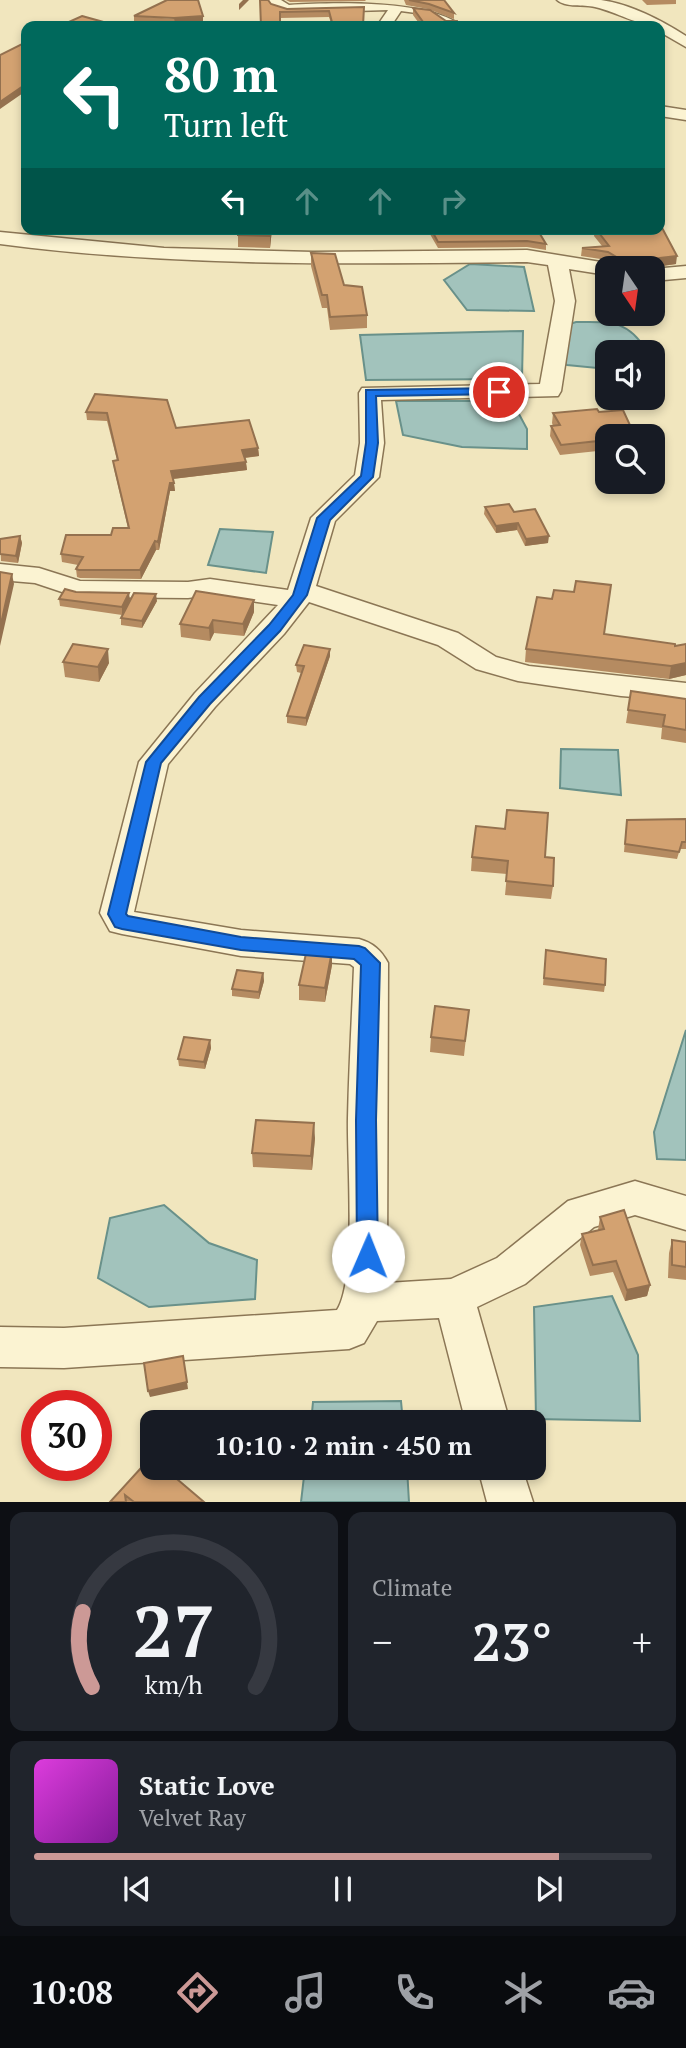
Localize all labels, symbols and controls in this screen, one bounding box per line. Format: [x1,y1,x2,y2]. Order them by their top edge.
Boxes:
text: 80 m [164,41,278,106]
icon: left [49,49,140,140]
text: Turn left [164,104,288,146]
icon: left [215,182,253,220]
icon: ahead [288,182,326,220]
icon: ahead [361,182,399,220]
icon: right [434,182,472,220]
north arrow [595,256,665,326]
map controls [595,256,665,494]
button: sound [595,340,665,410]
pin [469,362,529,422]
icon: arrive [480,373,518,411]
button: search [595,424,665,494]
position arrow [331,1219,405,1293]
speed limit sign: 30 [21,1390,112,1481]
text: 10:10 · 2 min · 450 m [214,1428,472,1462]
text: Climate [372,1572,452,1603]
text: 27 [133,1582,215,1679]
text: 23° [472,1607,552,1676]
text: − [372,1617,392,1667]
text: + [632,1617,652,1667]
text: km/h [145,1668,203,1701]
text: Static Love [139,1768,275,1802]
text: Velvet Ray [139,1802,246,1833]
icon: previous [118,1870,156,1908]
icon: pause [324,1870,362,1908]
icon: next [530,1870,568,1908]
icon: directions [173,1968,222,2017]
icon: music [281,1968,330,2017]
icon: phone [390,1968,439,2017]
icon: climate [499,1968,548,2017]
icon: car [607,1968,656,2017]
text: 10:08 [30,1971,113,2013]

